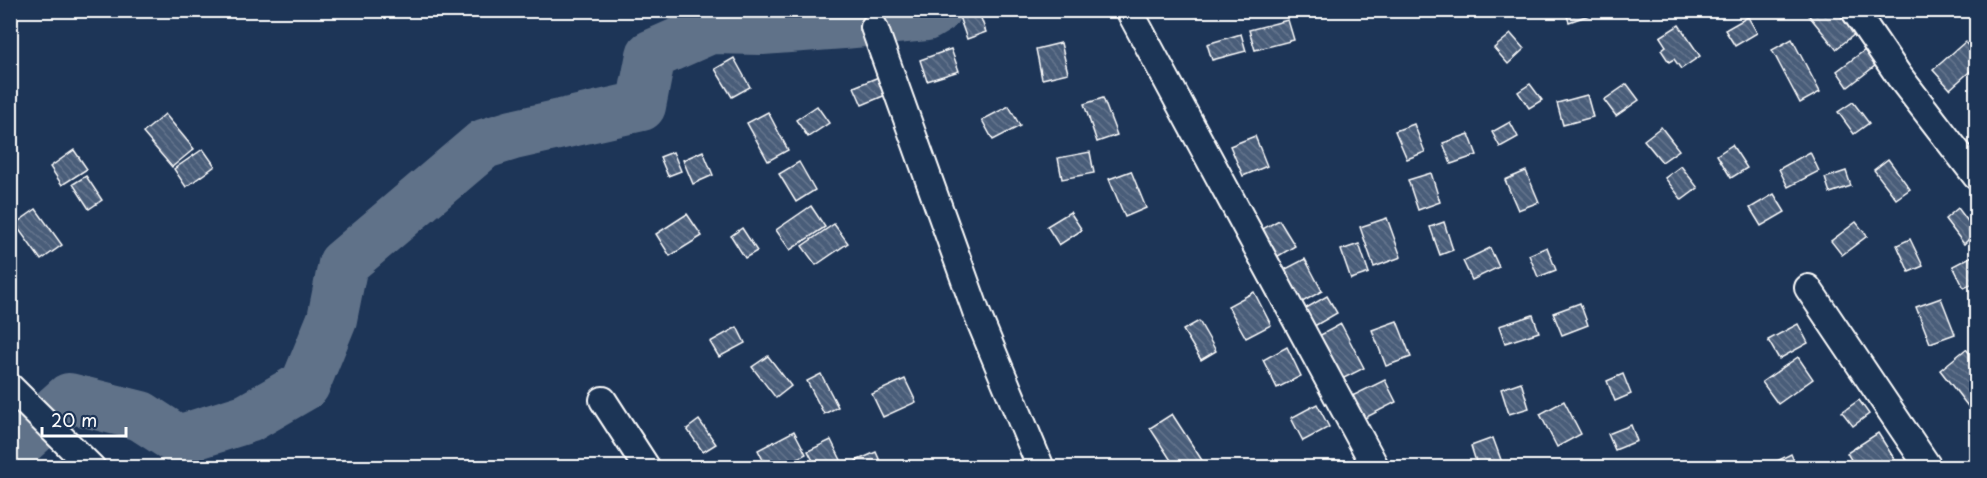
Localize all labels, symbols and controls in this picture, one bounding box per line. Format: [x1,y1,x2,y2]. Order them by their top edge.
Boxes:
scale bar [42,400,126,438]
text: 20 m [51,406,97,433]

